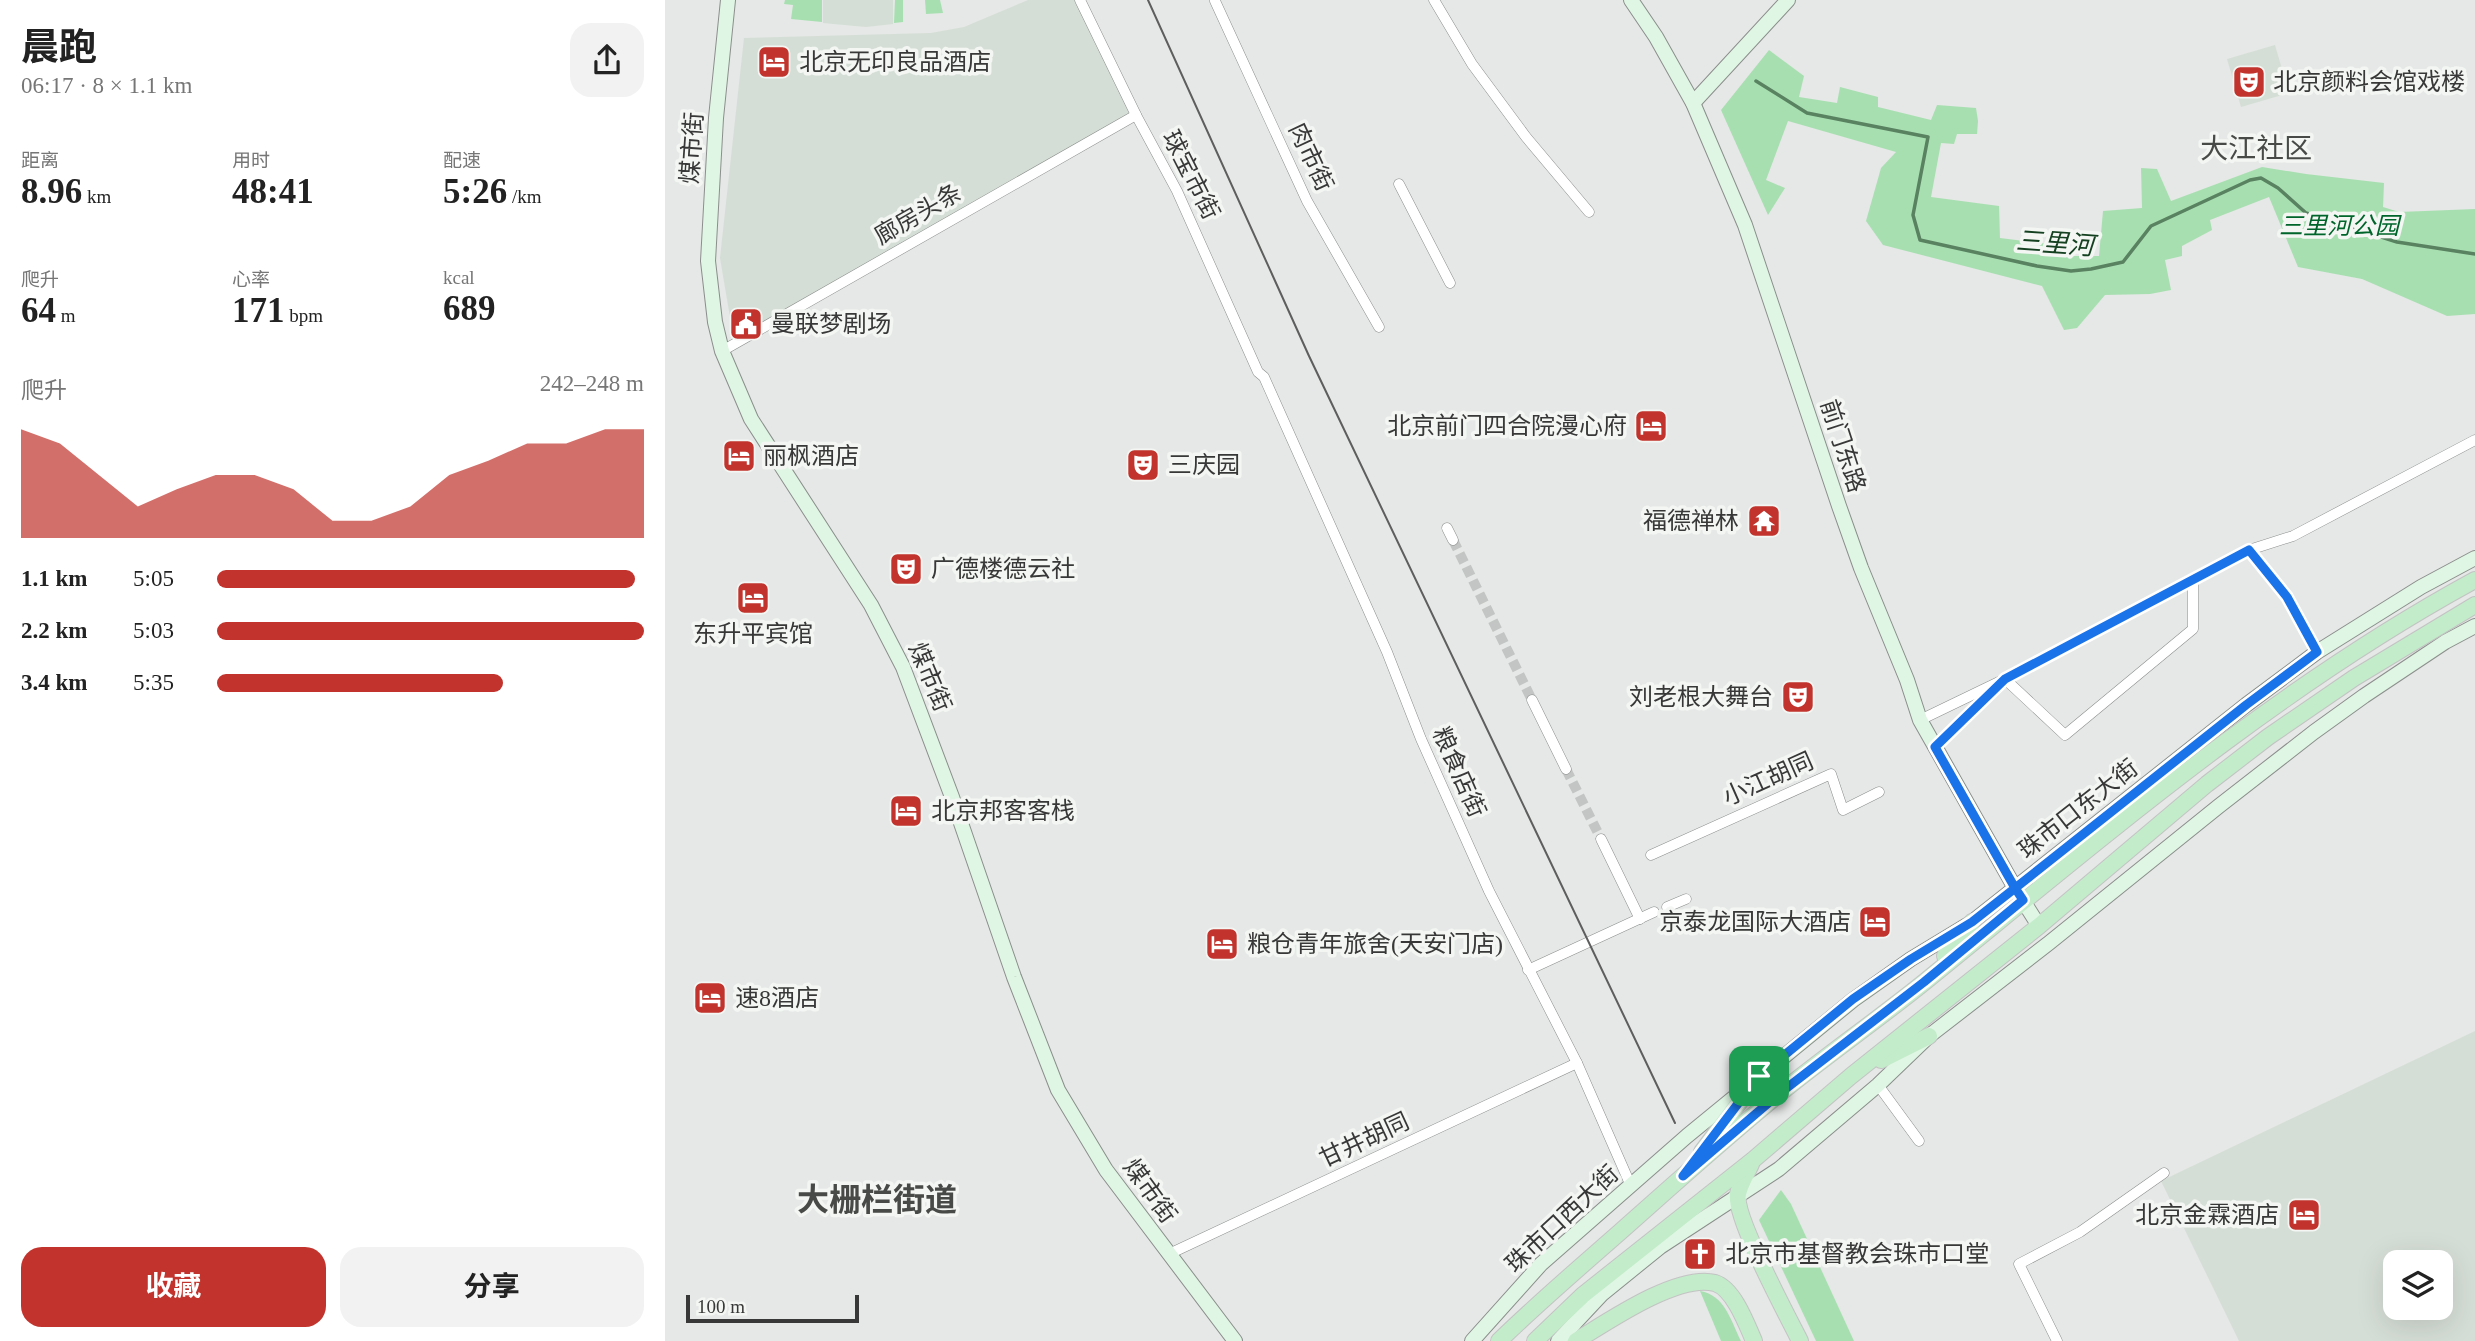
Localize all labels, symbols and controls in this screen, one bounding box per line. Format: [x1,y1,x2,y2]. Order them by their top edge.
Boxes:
button: share [570,23,644,97]
text: 晨跑 [21,26,97,68]
hotel icon: 北京无印良品酒店 [755,43,793,81]
place label: 北京无印良品酒店 [799,49,991,75]
theatre icon: 北京颜料会馆戏楼 [2230,63,2268,101]
place label: 北京颜料会馆戏楼 [2273,69,2465,95]
text: 06:17 · 8 × 1.1 km [21,73,192,98]
street label: 煤市街 [677,111,707,185]
street label: 肉市街 [1284,119,1338,195]
street label: 球宝市街 [1158,126,1224,224]
district label: 大江社区 [2200,133,2312,164]
text: 距离 [21,150,59,171]
text: 用时 [232,150,270,171]
text: 配速 [443,150,481,171]
text: 8.96 [21,172,82,211]
text: 48:41 [232,172,314,211]
text: 5:26 [443,172,507,211]
street label: 廊房头条 [870,179,966,249]
text: km [82,186,111,207]
text: /km [507,186,541,207]
park label: 三里河公园 [2279,213,2402,239]
water label: 三里河 [2015,226,2100,261]
text: kcal [443,267,475,288]
text: 爬升 [21,269,59,290]
text: 心率 [232,269,270,290]
text: 689 [443,289,496,328]
text: 64 [21,291,56,330]
text: 171 [232,291,285,330]
text: m [56,305,76,326]
text: bpm [285,305,323,326]
public building icon: 曼联梦剧场 [727,305,765,343]
place label: 曼联梦剧场 [771,311,891,337]
text: 242–248 m [540,371,644,396]
text: 爬升 [21,378,67,403]
street label: 前门东路 [1816,396,1870,496]
hotel icon: 北京前门四合院漫心府 [1632,407,1670,445]
place label: 北京前门四合院漫心府 [1387,413,1627,439]
hotel icon: 丽枫酒店 [720,437,758,475]
place label: 丽枫酒店 [763,443,859,469]
theatre icon: 三庆园 [1124,446,1162,484]
place label: 三庆园 [1168,452,1240,478]
temple icon: 福德禅林 [1745,502,1783,540]
place label: 福德禅林 [1643,508,1739,534]
theatre icon: 广德楼德云社 [887,550,925,588]
place label: 广德楼德云社 [931,556,1075,582]
text: 1.1 km [21,566,87,591]
text: 5:05 [133,566,174,591]
hotel icon: 东升平宾馆 [734,579,772,617]
text: 2.2 km [21,618,87,643]
text: 5:03 [133,618,174,643]
place label: 东升平宾馆 [693,621,813,647]
street label: 煤市街 [904,639,956,715]
text: 3.4 km [21,670,87,695]
text: 5:35 [133,670,174,695]
theatre icon: 刘老根大舞台 [1779,678,1817,716]
place label: 刘老根大舞台 [1629,684,1773,710]
street label: 粮食店街 [1428,723,1490,821]
street label: 小江胡同 [1719,748,1817,810]
street label: 珠市口东大街 [2013,754,2143,864]
hotel icon: 北京邦客客栈 [887,792,925,830]
place label: 北京邦客客栈 [931,798,1075,824]
hotel icon: 京泰龙国际大酒店 [1856,903,1894,941]
place label: 京泰龙国际大酒店 [1659,909,1851,935]
hotel icon: 粮仓青年旅舍(天安门店) [1203,925,1241,963]
place label: 粮仓青年旅舍(天安门店) [1247,931,1503,957]
hotel icon: 速8酒店 [691,979,729,1017]
place label: 速8酒店 [735,985,819,1011]
pin [1729,1046,1789,1106]
icon: arrive [1740,1057,1778,1095]
street label: 甘井胡同 [1315,1108,1413,1172]
street label: 煤市街 [1118,1154,1182,1228]
street label: 珠市口西大街 [1500,1160,1624,1278]
district label: 大栅栏街道 [797,1182,957,1218]
hotel icon: 北京金霖酒店 [2285,1196,2323,1234]
place label: 北京金霖酒店 [2135,1202,2279,1228]
church icon: 北京市基督教会珠市口堂 [1681,1235,1719,1273]
place label: 北京市基督教会珠市口堂 [1725,1241,1989,1267]
button: 收藏 [21,1247,326,1327]
button: 分享 [340,1247,644,1327]
map controls [2383,1250,2453,1320]
button: layers [2383,1250,2453,1320]
scale bar [686,1292,859,1324]
text: 100 m [697,1296,745,1317]

